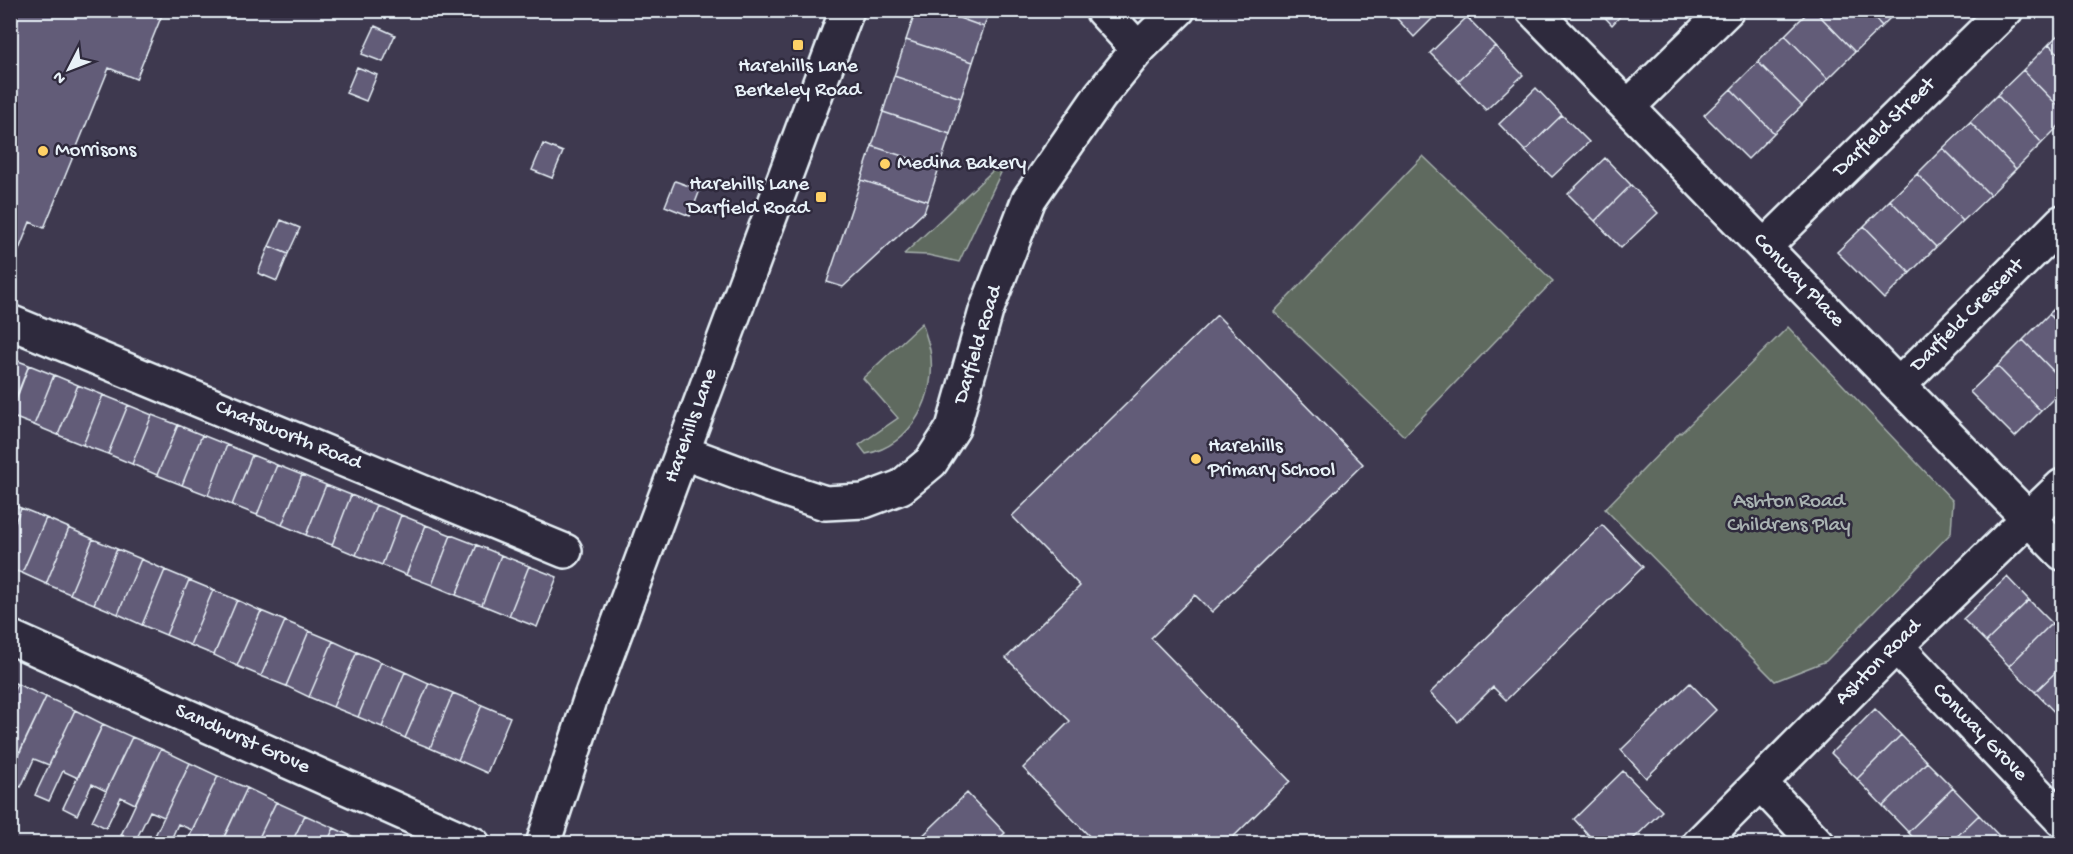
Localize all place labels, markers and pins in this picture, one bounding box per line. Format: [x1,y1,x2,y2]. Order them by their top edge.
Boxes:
marker: Harehills Lane Berkeley Road [791,38,805,52]
place label: Harehills Lane Berkeley Road [734,55,863,104]
place label: Morrisons [55,139,138,164]
marker: Morrisons [36,144,50,158]
place label: Medina Bakery [897,152,1026,177]
marker: Medina Bakery [878,157,892,171]
place label: Harehills Lane Darfield Road [685,173,811,222]
marker: Harehills Lane Darfield Road [814,190,828,204]
place label: Harehills Primary School [1207,435,1335,484]
marker: Harehills Primary School [1189,452,1203,466]

